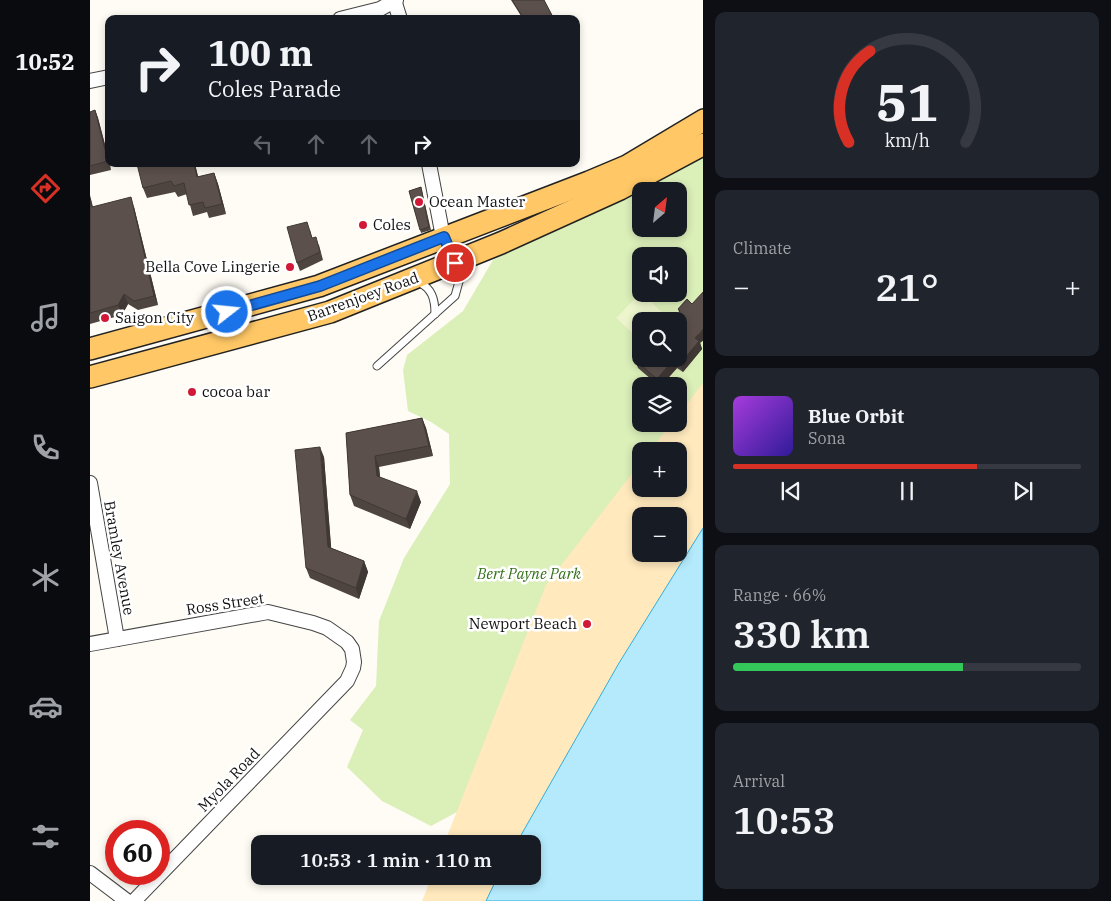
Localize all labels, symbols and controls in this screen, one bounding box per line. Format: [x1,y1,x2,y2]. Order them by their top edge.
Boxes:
text: 100 m [208,30,313,76]
icon: right [125,35,190,100]
text: 10:52 [15,47,75,76]
text: 51 [876,68,938,135]
text: Coles Parade [208,74,341,103]
text: km/h [884,129,930,152]
icon: left [249,130,277,158]
icon: ahead [302,130,330,158]
icon: ahead [355,130,383,158]
icon: right [408,130,436,158]
icon: directions [28,171,63,206]
north arrow [632,182,688,238]
map controls [632,182,687,562]
place label: Ocean Master [429,192,526,211]
marker: Ocean Master [413,196,425,208]
place label: Coles [373,215,411,234]
marker: Coles [357,219,369,231]
text: Climate [733,238,791,258]
pin [434,242,476,284]
button: sound [632,247,687,302]
icon: arrive [441,249,469,277]
place label: Bella Cove Lingerie [145,257,280,276]
marker: Bella Cove Lingerie [284,261,296,273]
text: 21° [875,262,939,311]
street label: Barrenjoey Road [304,268,421,326]
text: − [733,268,750,305]
text: + [1064,268,1081,305]
position arrow [200,285,252,337]
icon: music [28,300,63,335]
place label: Saigon City [115,308,194,327]
marker: Saigon City [99,312,111,324]
button: search [632,312,687,367]
button: layers [632,377,687,432]
place label: cocoa bar [202,382,270,401]
marker: cocoa bar [186,386,198,398]
text: Blue Orbit [808,404,904,428]
text: Sona [808,428,845,448]
icon: phone [28,430,63,465]
button: + [632,442,687,497]
icon: previous [777,477,805,505]
icon: pause [893,477,921,505]
icon: next [1009,477,1037,505]
street label: Bramley Avenue [100,499,139,617]
button: − [632,507,687,562]
icon: climate [28,560,63,595]
park label: Bert Payne Park [476,564,581,583]
text: Range · 66% [733,585,826,605]
street label: Ross Street [185,588,265,619]
text: 330 km [733,609,870,658]
place label: Newport Beach [469,614,577,633]
marker: Newport Beach [581,618,593,630]
icon: car [28,689,63,724]
street label: Myola Road [194,744,264,816]
text: Arrival [733,771,785,791]
text: 10:53 [733,795,836,844]
icon: filters [28,819,63,854]
speed limit sign: 60 [105,820,170,885]
text: 10:53 · 1 min · 110 m [300,848,492,872]

